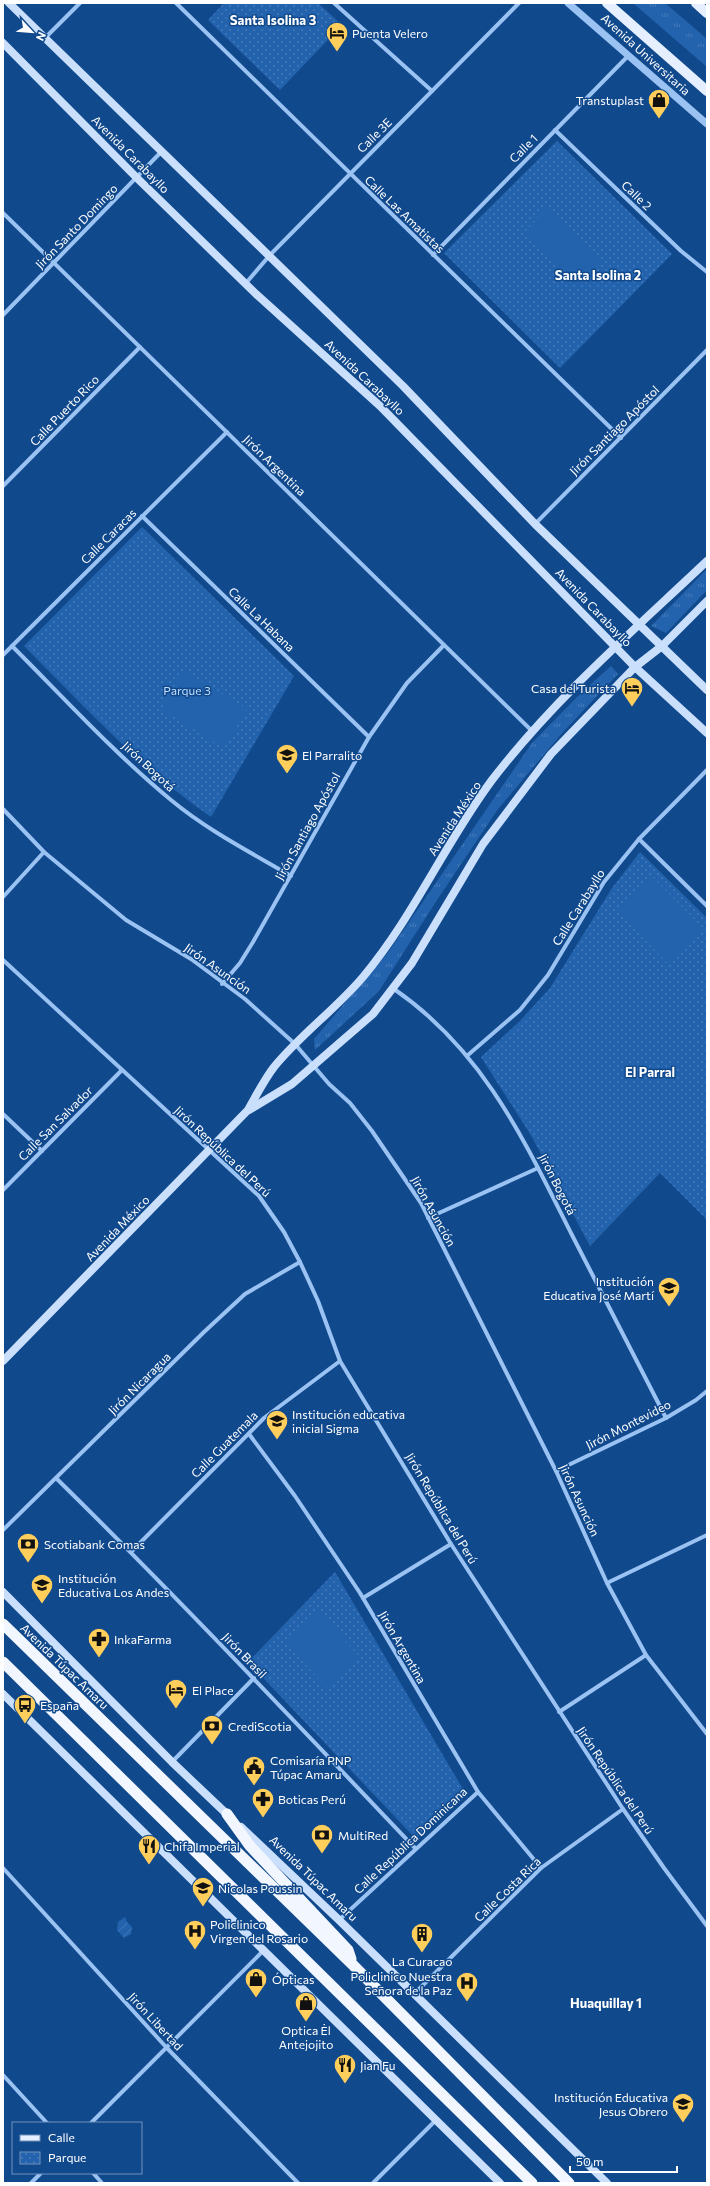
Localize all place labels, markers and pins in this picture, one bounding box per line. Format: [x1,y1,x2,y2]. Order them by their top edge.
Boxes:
hotel icon: Puenta Velero [324,20,350,53]
place label: Puenta Velero [352,26,428,40]
shop icon: Transtuplast [646,87,672,120]
place label: Transtuplast [576,93,644,107]
hotel icon: Casa del Turista [619,675,645,708]
place label: Casa del Turista [531,681,616,695]
school or university icon: El Parralito [274,742,300,775]
place label: El Parralito [302,748,362,762]
place label: Institución Educativa José Martí [543,1274,655,1303]
school or university icon: Institución Educativa José Martí [656,1275,682,1308]
place label: Institución educativa inicial Sigma [292,1407,405,1435]
school or university icon: Institución educativa inicial Sigma [264,1408,290,1441]
bank icon: Scotiabank Comas [15,1531,41,1564]
place label: Scotiabank Comas [44,1537,145,1551]
place label: Institución Educativa Los Andes [58,1571,169,1599]
school or university icon: Institución Educativa Los Andes [29,1572,55,1605]
pharmacy icon: InkaFarma [86,1626,112,1659]
place label: InkaFarma [114,1632,171,1646]
hotel icon: El Place [163,1677,189,1710]
place label: El Place [192,1683,234,1697]
bus stop icon: España [12,1692,38,1725]
place label: España [40,1698,79,1712]
bank icon: CrediScotia [199,1713,225,1746]
place label: CrediScotia [228,1719,292,1733]
place label: Comisaría PNP Túpac Amaru [270,1753,352,1781]
public building icon: Comisaría PNP Túpac Amaru [241,1754,267,1787]
pharmacy icon: Boticas Perú [250,1786,276,1819]
place label: Boticas Perú [278,1792,346,1806]
bank icon: MultiRed [309,1822,335,1855]
place label: MultiRed [338,1828,388,1842]
restaurant icon: Chifa Imperial [136,1833,162,1866]
place label: Chifa Imperial [164,1839,240,1853]
school or university icon: Nicolas Poussin [190,1875,216,1908]
place label: Nicolas Poussin [218,1881,302,1895]
place label: Policlinico Virgen del Rosario [210,1917,308,1945]
hospital icon: Policlinico Virgen del Rosario [182,1918,208,1951]
building icon: La Curacao [409,1921,435,1954]
place label: La Curacao [392,1954,452,1968]
shop icon: Ópticas [243,1966,269,1999]
place label: Policlinico Nuestra Señora de la Paz [351,1969,452,1997]
hospital icon: Policlinico Nuestra Señora de la Paz [454,1970,480,2003]
place label: Ópticas [272,1972,315,1986]
shop icon: Optica Ėl Antejojito [293,1990,319,2023]
place label: Optica Ėl Antejojito [279,2023,333,2051]
restaurant icon: Jian Fu [332,2052,358,2085]
place label: Jian Fu [360,2058,395,2073]
place label: Institución Educativa Jesus Obrero [554,2090,668,2119]
school or university icon: Institución Educativa Jesus Obrero [670,2091,696,2124]

